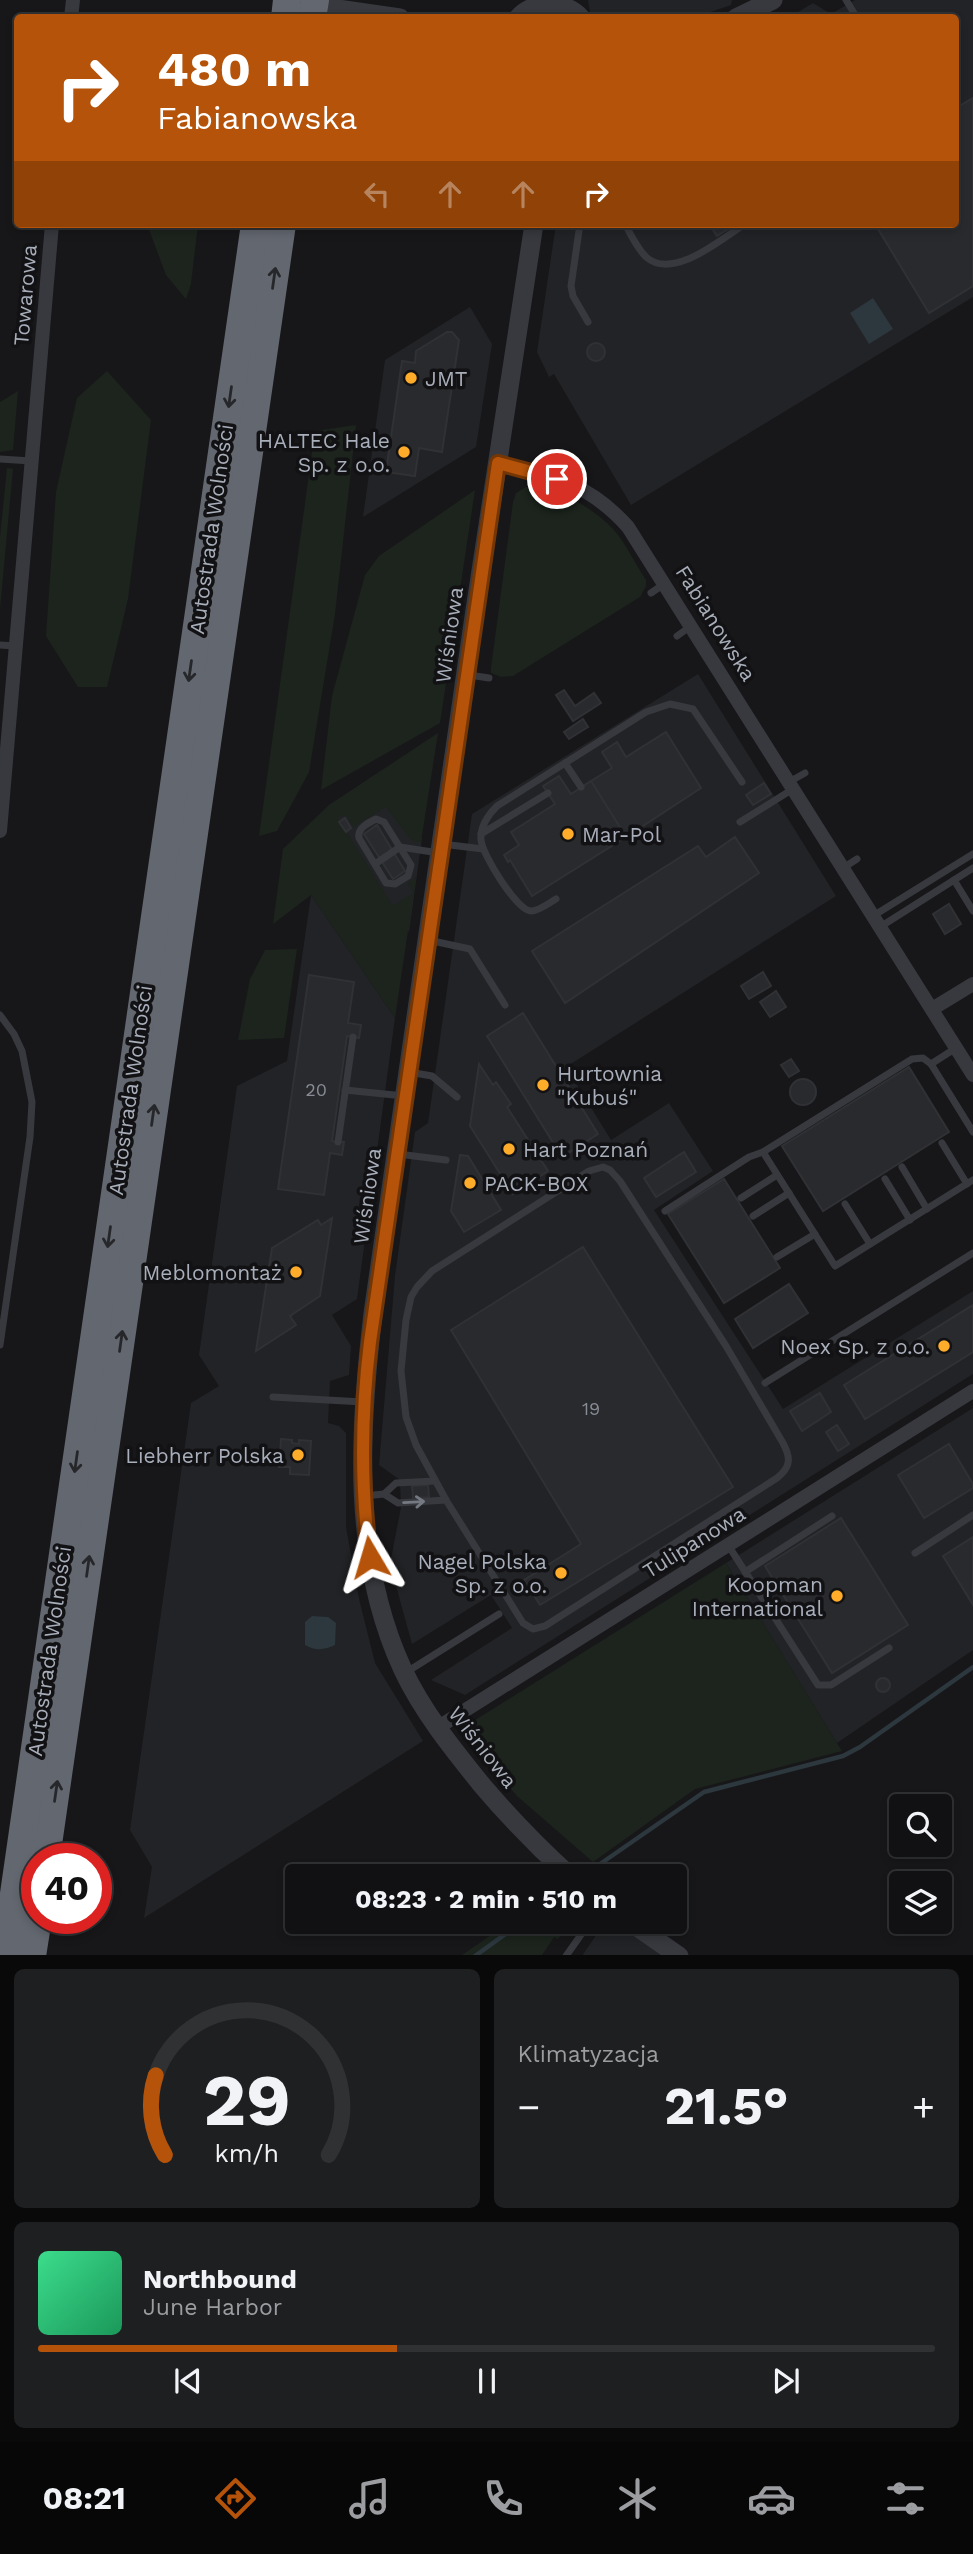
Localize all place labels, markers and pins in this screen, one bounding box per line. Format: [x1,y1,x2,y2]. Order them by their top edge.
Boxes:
place label: JMT [425,366,468,391]
marker: JMT [403,370,419,386]
place label: HALTEC Hale Sp. z o.o. [258,428,390,477]
marker: HALTEC Hale Sp. z o.o. [396,444,412,460]
pin [527,449,587,509]
place label: Mar-Pol [582,822,662,847]
marker: Mar-Pol [560,826,576,842]
place label: Hurtownia "Kubuś" [557,1061,662,1110]
marker: Hurtownia "Kubuś" [535,1077,551,1093]
place label: Hart Poznań [523,1137,648,1162]
marker: Hart Poznań [501,1141,517,1157]
place label: PACK-BOX [484,1171,588,1196]
marker: PACK-BOX [462,1175,478,1191]
place label: Meblomontaż [143,1260,282,1285]
marker: Meblomontaż [288,1264,304,1280]
place label: Noex Sp. z o.o. [780,1334,930,1359]
marker: Noex Sp. z o.o. [936,1338,952,1354]
place label: Liebherr Polska [125,1443,284,1468]
marker: Liebherr Polska [290,1447,306,1463]
place label: Nagel Polska Sp. z o.o. [417,1549,547,1598]
marker: Nagel Polska Sp. z o.o. [553,1565,569,1581]
place label: Koopman International [692,1572,824,1621]
marker: Koopman International [829,1588,845,1604]

